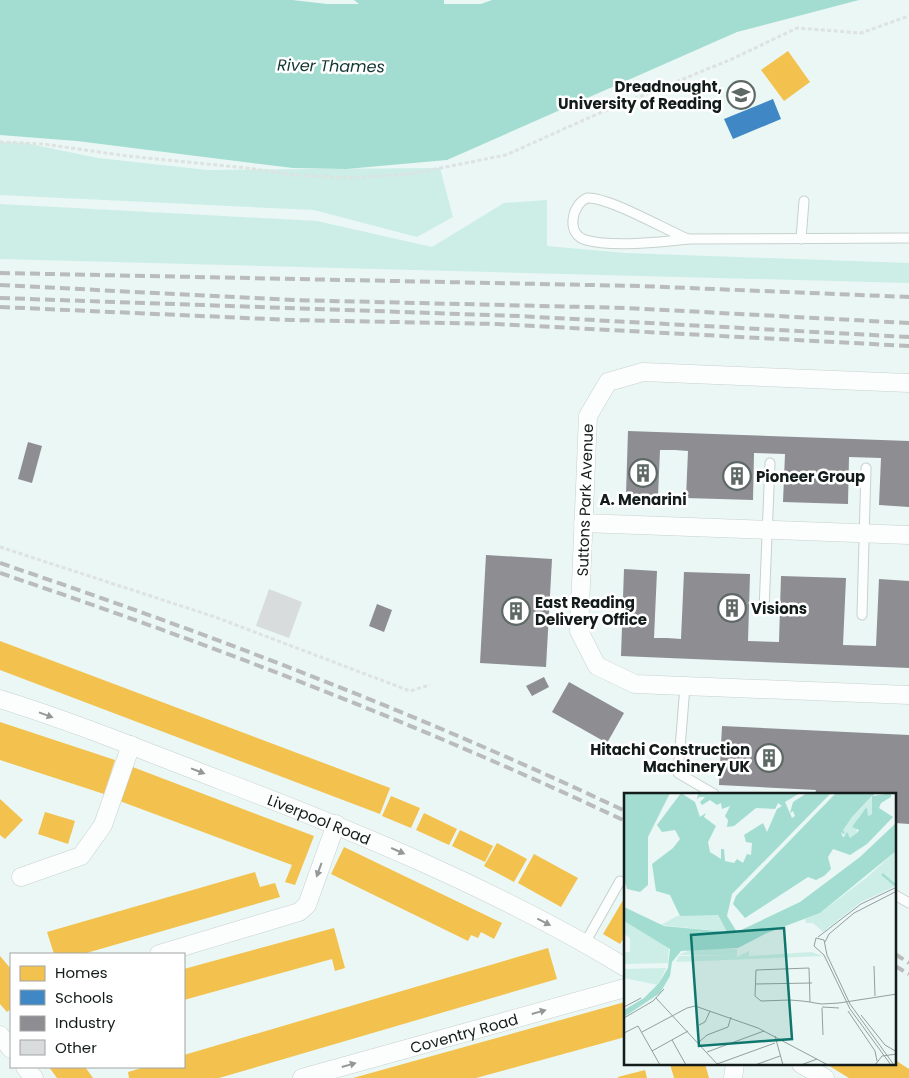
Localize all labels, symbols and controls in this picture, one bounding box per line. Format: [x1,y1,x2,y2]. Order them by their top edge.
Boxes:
water label: River Thames [277,54,385,78]
place label: Dreadnought, University of Reading [558,76,722,114]
school or university icon: Dreadnought, University of Reading [726,80,756,110]
street label: Suttons Park Avenue [572,423,598,577]
building icon: A. Menarini [628,458,658,488]
building icon: Pioneer Group [722,461,752,491]
place label: Pioneer Group [756,466,865,487]
place label: A. Menarini [599,489,687,510]
place label: East Reading Delivery Office [535,592,647,630]
building icon: Visions [717,593,747,623]
building icon: East Reading Delivery Office [501,596,531,626]
place label: Visions [751,598,807,619]
one-way arrow [39,711,54,719]
place label: Hitachi Construction Machinery UK [590,739,751,777]
building icon: Hitachi Construction Machinery UK [754,743,784,773]
one-way arrow [191,767,206,775]
street label: Liverpool Road [265,789,374,849]
inset map [624,793,896,1066]
one-way arrow [391,847,405,855]
one-way arrow [315,863,323,878]
one-way arrow [537,918,551,926]
legend [10,953,185,1068]
text: Homes [55,962,108,983]
text: Schools [55,987,113,1008]
one-way arrow [532,1007,547,1015]
street label: Coventry Road [408,1008,520,1058]
text: Industry [55,1012,116,1033]
text: Other [55,1037,97,1058]
one-way arrow [341,1061,357,1069]

